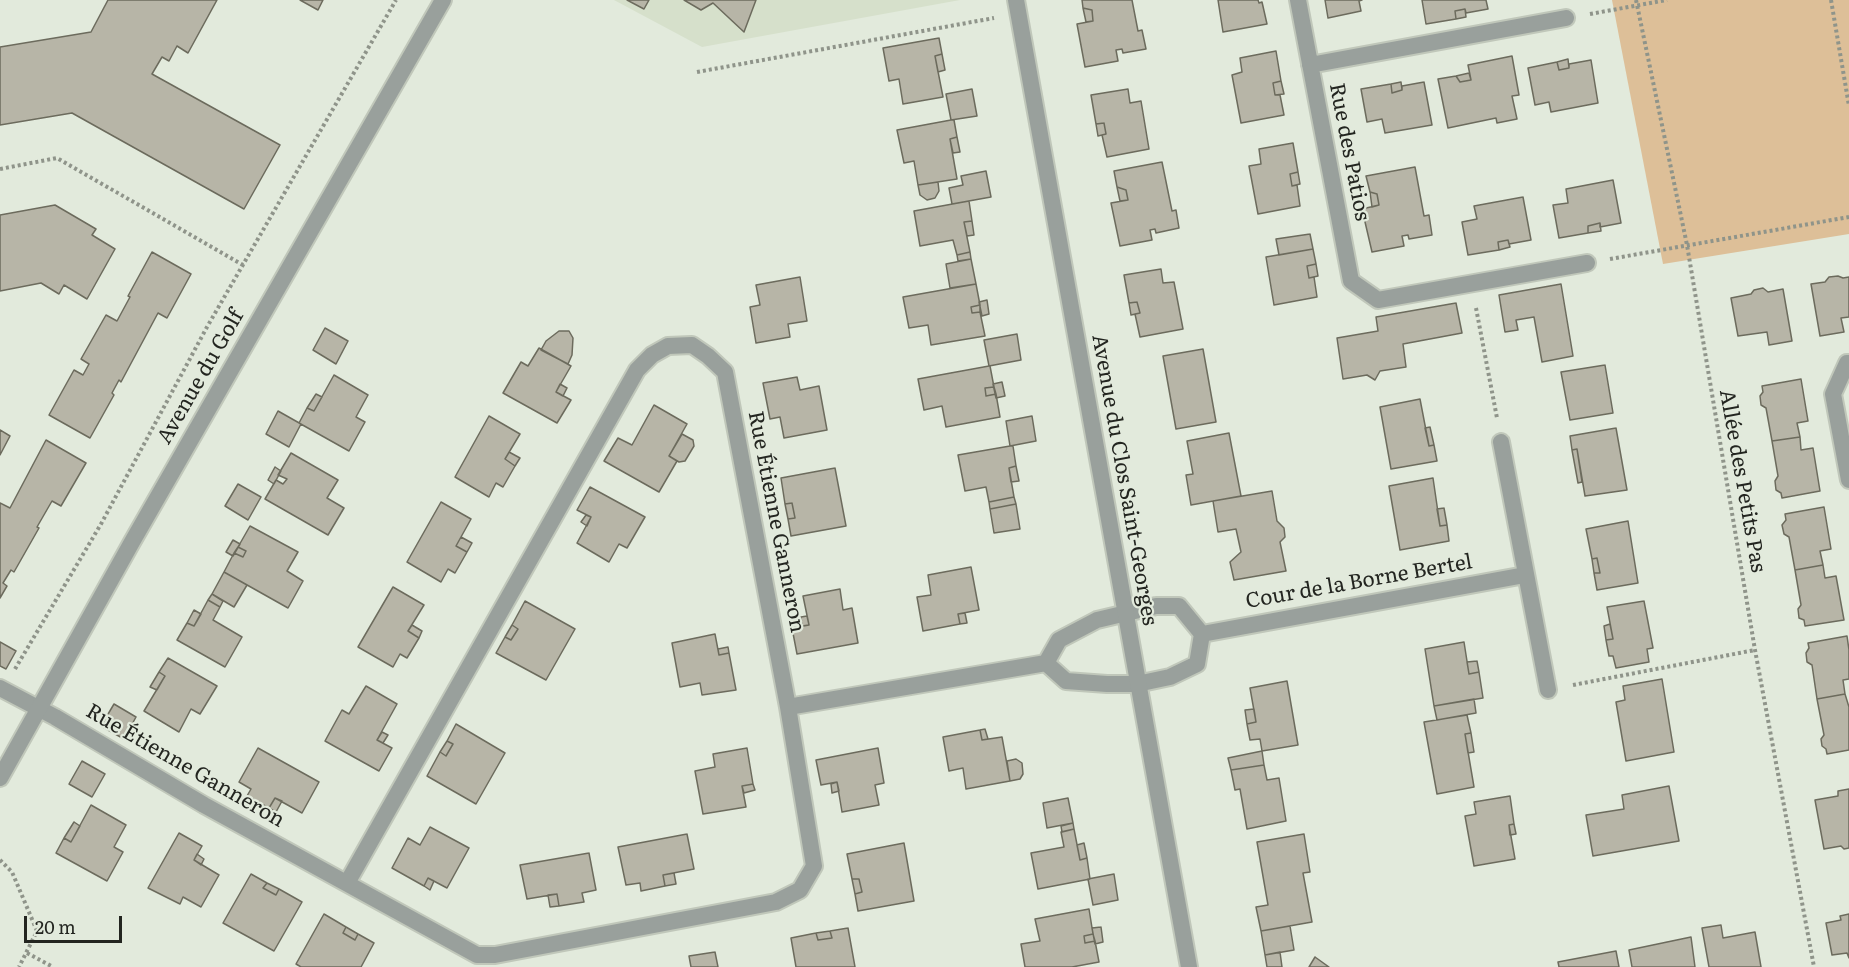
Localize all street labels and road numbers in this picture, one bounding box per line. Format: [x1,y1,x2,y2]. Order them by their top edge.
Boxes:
street label: Rue des Patios [1323,81,1375,223]
street label: Avenue du Golf [152,305,250,449]
street label: Avenue du Clos Saint-Georges [1086,333,1162,627]
street label: Allée des Petits Pas [1714,388,1770,574]
street label: Rue Étienne Ganneron [742,409,810,635]
street label: Cour de la Borne Bertel [1244,550,1474,614]
street label: Rue Étienne Ganneron [81,699,289,833]

